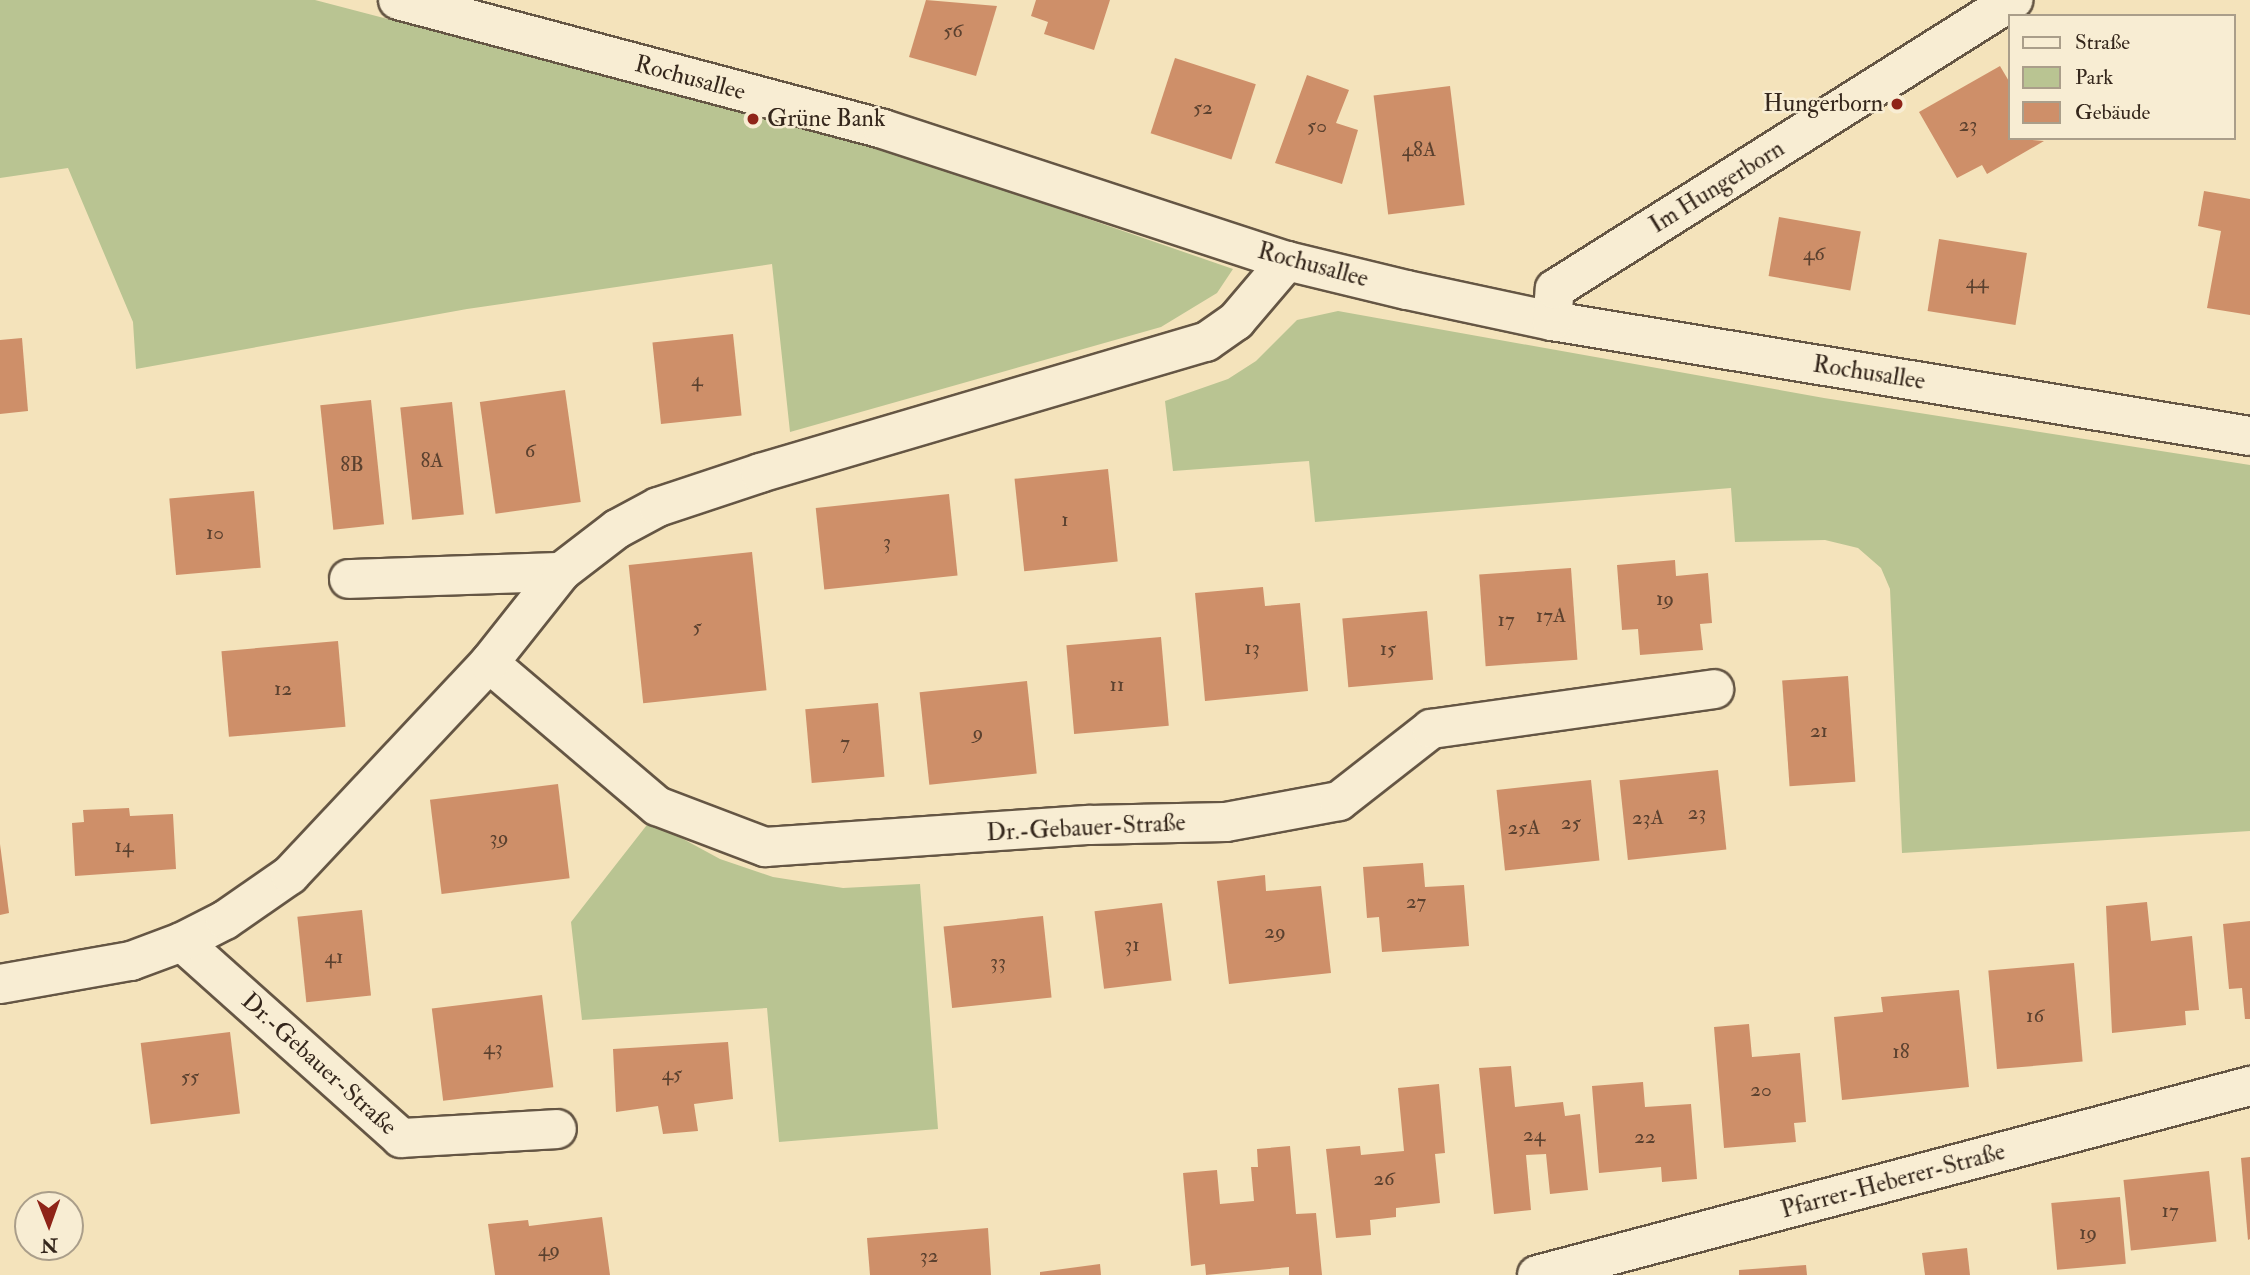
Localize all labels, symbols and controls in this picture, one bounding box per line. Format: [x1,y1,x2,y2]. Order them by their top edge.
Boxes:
legend [2008,14,2236,140]
house number: 56 [943,18,963,44]
text: Straße [2075,29,2130,56]
street label: Rochusallee [632,49,748,107]
text: Park [2075,64,2113,91]
place label: Hungerborn [1763,90,1883,118]
house number: 52 [1193,95,1213,121]
marker: Hungerborn [1889,96,1905,112]
text: Gebäude [2075,99,2150,126]
place label: Grüne Bank [767,105,885,133]
marker: Grüne Bank [745,111,761,127]
house number: 23 [1959,112,1977,138]
house number: 50 [1307,113,1327,139]
street label: Im Hungerborn [1644,134,1790,240]
house number: 48A [1402,137,1436,163]
street label: Rochusallee [1255,236,1371,294]
house number: 46 [1803,241,1825,267]
house number: 44 [1966,269,1988,295]
street label: Rochusallee [1811,350,1927,396]
house number: 4 [691,367,703,393]
house number: 6 [525,438,535,464]
house number: 8A [420,448,444,474]
house number: 8B [340,452,364,478]
house number: 1 [1061,507,1069,533]
house number: 10 [206,520,224,546]
house number: 3 [883,529,891,555]
house number: 19 [1656,586,1674,612]
house number: 17A [1536,603,1566,629]
house number: 17 [1497,607,1515,633]
house number: 5 [692,614,702,640]
house number: 13 [1244,635,1260,661]
house number: 15 [1380,636,1396,662]
house number: 11 [1110,672,1124,698]
house number: 12 [274,676,292,702]
house number: 21 [1810,718,1828,744]
house number: 9 [973,720,983,746]
house number: 7 [840,730,850,756]
house number: 23 [1688,800,1706,826]
house number: 23A [1632,805,1664,831]
street label: Dr.-Gebauer-Straße [986,808,1186,848]
house number: 25 [1561,810,1581,836]
house number: 25A [1507,815,1541,841]
house number: 39 [490,825,508,851]
house number: 14 [115,833,133,859]
house number: 27 [1406,889,1426,915]
house number: 29 [1264,919,1286,945]
house number: 31 [1124,932,1140,958]
house number: 41 [325,944,343,970]
house number: 33 [990,949,1006,975]
street label: Dr.-Gebauer-Straße [235,987,403,1141]
house number: 16 [2026,1003,2044,1029]
house number: 43 [483,1035,503,1061]
house number: 18 [1892,1039,1910,1065]
house number: 45 [662,1061,682,1087]
house number: 55 [181,1064,199,1090]
house number: 20 [1750,1077,1772,1103]
house number: 24 [1523,1122,1545,1148]
house number: 22 [1634,1124,1656,1150]
street label: Pfarrer-Heberer-Straße [1778,1137,2008,1225]
house number: 26 [1373,1166,1395,1192]
north arrow [14,1191,84,1261]
house number: 17 [2161,1198,2179,1224]
house number: 19 [2079,1220,2097,1246]
text: N [41,1233,58,1257]
house number: 49 [538,1237,560,1263]
house number: 32 [920,1243,938,1269]

